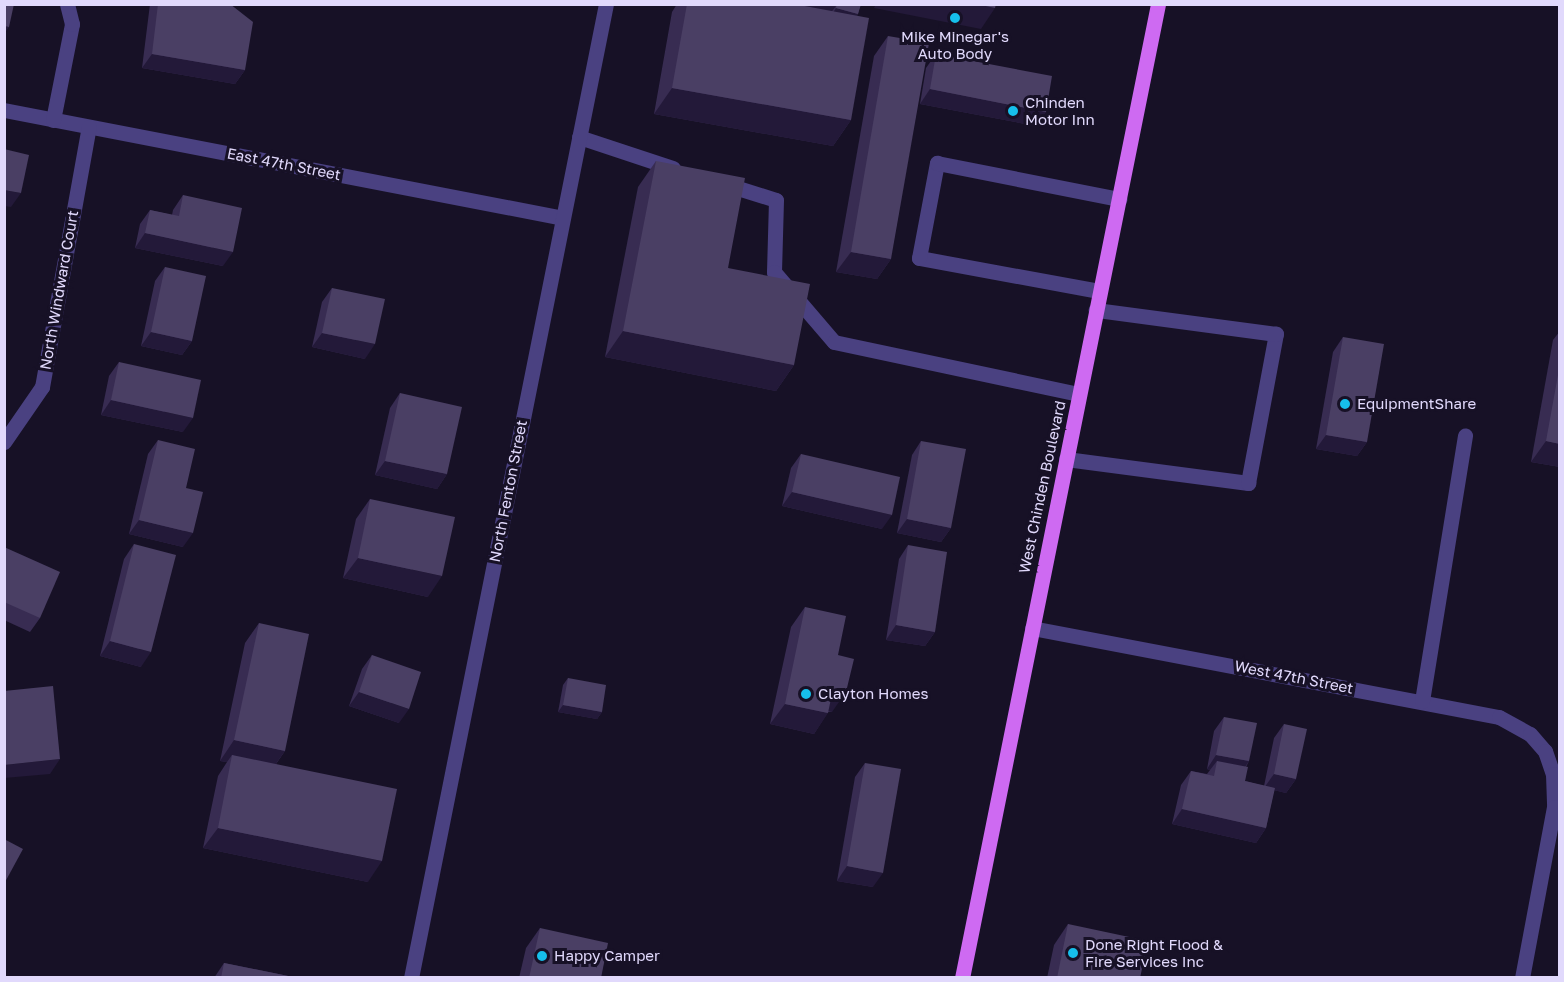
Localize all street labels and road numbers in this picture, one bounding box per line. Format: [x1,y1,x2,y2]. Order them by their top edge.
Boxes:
street label: East 47th Street [226,144,342,184]
street label: North Windward Court [36,209,82,371]
street label: West Chinden Boulevard [1015,399,1069,575]
street label: North Fenton Street [485,418,531,564]
street label: West 47th Street [1233,657,1355,697]

